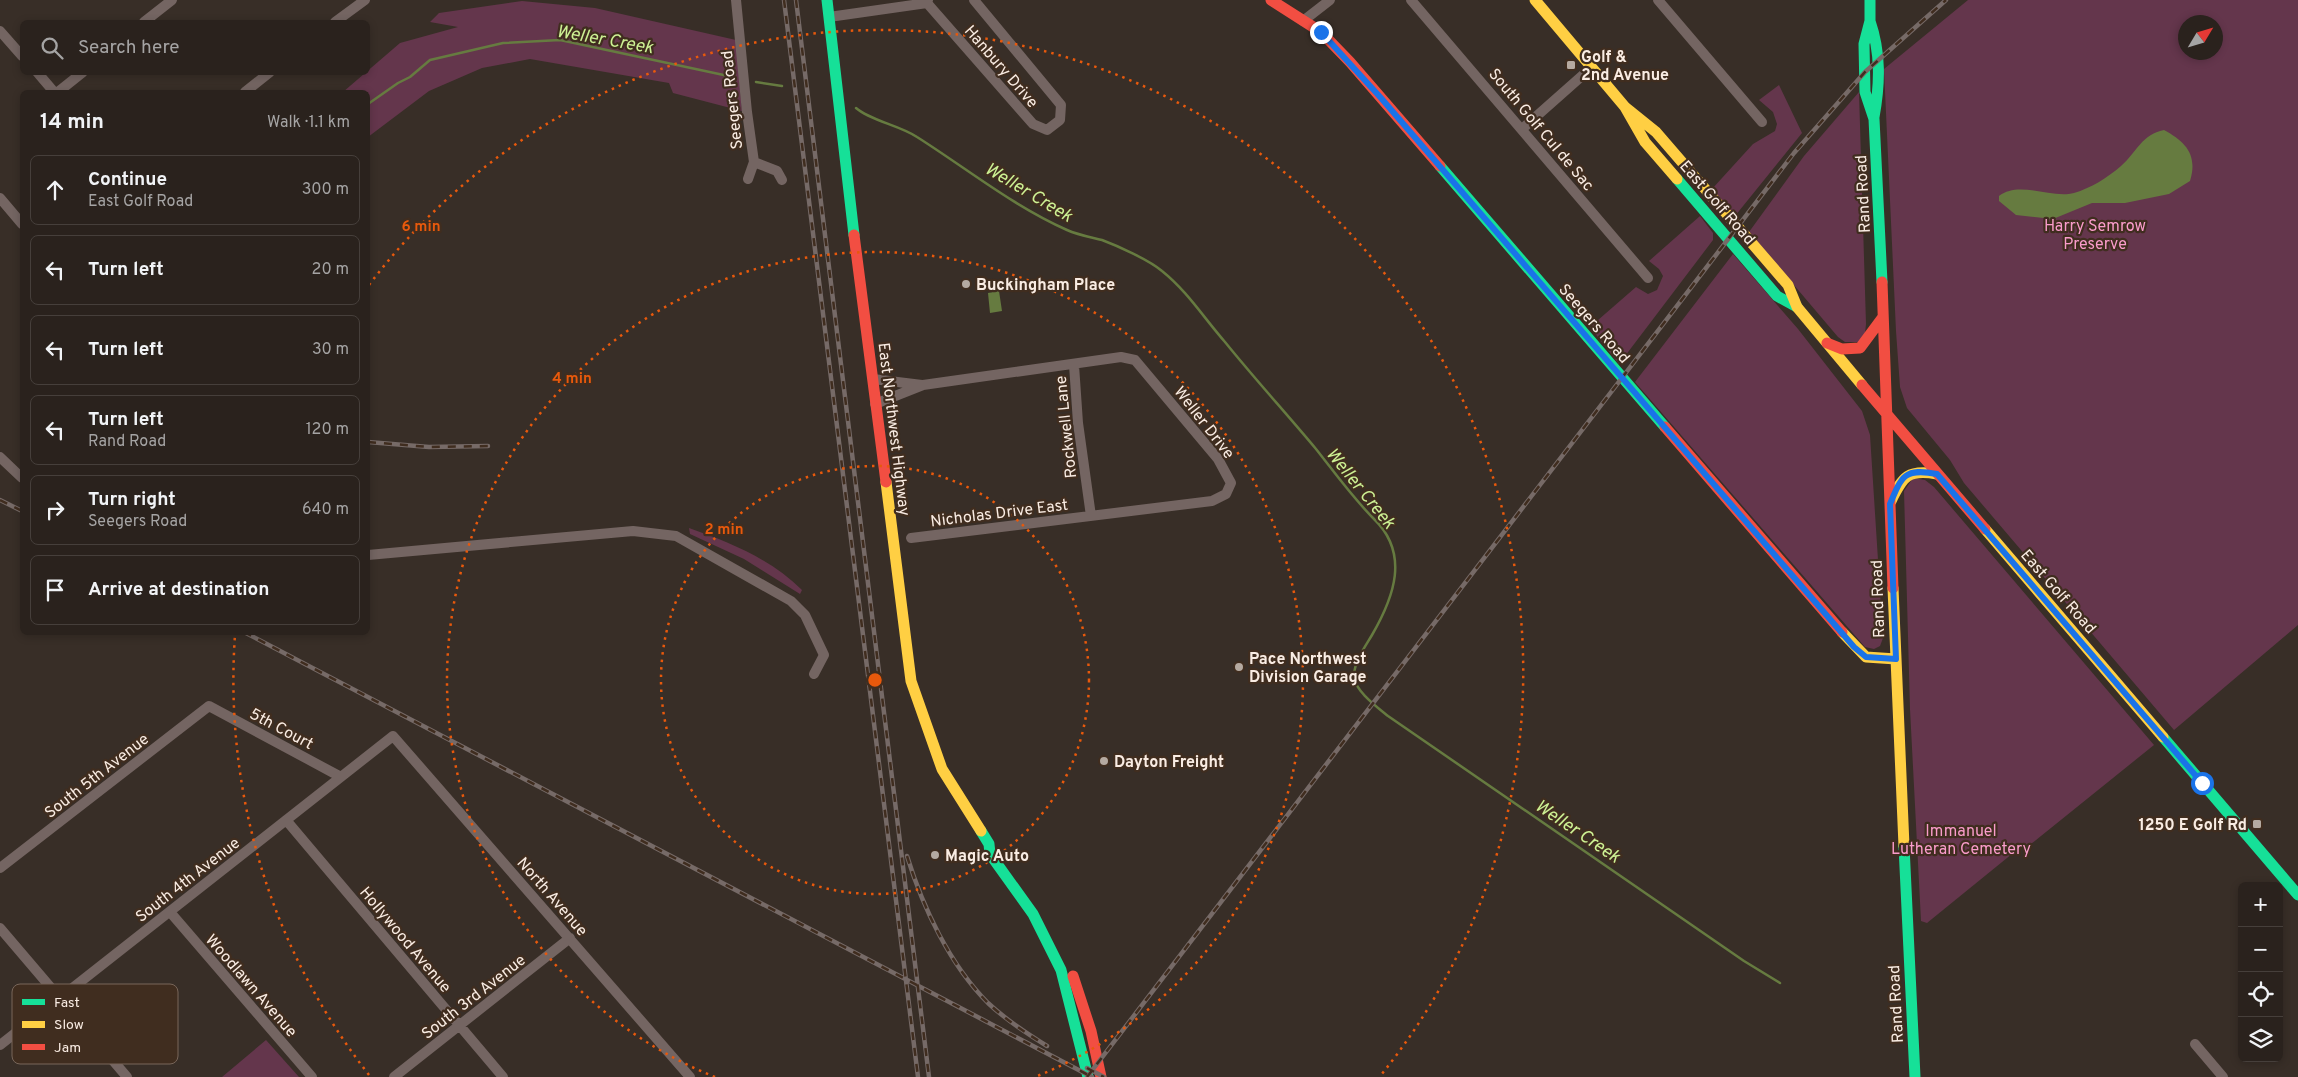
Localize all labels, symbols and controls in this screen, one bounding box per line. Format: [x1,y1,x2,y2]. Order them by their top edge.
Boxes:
north arrow [2178,15,2223,60]
search box [20,20,370,75]
water label: Weller Creek [554,21,656,60]
route end [1310,21,1333,44]
street label: Hanbury Drive [959,22,1042,113]
icon: search [38,34,66,62]
text: Search here [78,36,180,60]
place label: Golf & 2nd Avenue [1581,48,1669,86]
street label: Seegers Road [718,49,748,150]
marker: Golf & 2nd Avenue [1565,59,1577,71]
street label: South Golf Cul de Sac [1483,65,1598,196]
text: 14 min [40,109,104,136]
text: Walk · 1.1 km [267,113,350,133]
street label: Rand Road [1852,154,1876,233]
street label: East Golf Road [1674,157,1759,250]
water label: Weller Creek [980,158,1077,229]
text: Continue [88,168,167,192]
icon: ahead [41,176,69,204]
text: 300 m [302,180,349,200]
text: East Golf Road [88,192,193,212]
park label: Harry Semrow Preserve [2044,217,2146,255]
text: 6 min [401,218,441,237]
icon: left [41,256,69,284]
text: Turn left [88,258,164,282]
text: 20 m [312,260,349,280]
place label: Buckingham Place [976,276,1115,296]
marker: Buckingham Place [960,278,972,290]
street label: Seegers Road [1553,280,1634,368]
icon: left [41,336,69,364]
text: Turn left [88,338,164,362]
text: 30 m [312,340,349,360]
street label: East Northwest Highway [872,341,914,517]
text: 4 min [552,370,592,389]
street label: Rockwell Lane [1052,374,1082,479]
street label: Weller Drive [1169,383,1238,464]
text: Turn left [88,408,164,432]
icon: left [41,416,69,444]
text: 120 m [306,420,349,440]
text: Rand Road [88,432,166,452]
water label: Weller Creek [1320,444,1400,535]
text: Turn right [88,488,176,512]
icon: right [41,496,69,524]
street label: Nicholas Drive East [929,496,1069,532]
text: 640 m [302,500,349,520]
text: Seegers Road [88,512,187,532]
text: 2 min [704,521,744,540]
street label: East Golf Road [2015,546,2100,639]
street label: Rand Road [1868,560,1890,638]
icon: arrive [41,576,69,604]
text: Arrive at destination [88,578,269,602]
place label: Pace Northwest Division Garage [1249,650,1367,688]
marker: Pace Northwest Division Garage [1233,661,1245,673]
centre of rings [866,671,884,689]
street label: 5th Court [246,705,316,755]
street label: South 5th Avenue [41,730,153,824]
place label: Dayton Freight [1114,753,1224,773]
marker: Dayton Freight [1098,755,1110,767]
route start [2191,772,2214,795]
water label: Weller Creek [1530,795,1625,870]
place label: 1250 E Golf Rd [2138,816,2247,836]
marker: 1250 E Golf Rd [2251,818,2263,830]
park label: Immanuel Lutheran Cemetery [1891,822,2031,860]
street label: South 4th Avenue [132,834,244,928]
place label: Magic Auto [945,847,1029,867]
marker: Magic Auto [929,849,941,861]
street label: North Avenue [512,854,591,941]
map controls [2238,882,2283,1062]
button: + [2238,882,2283,927]
street label: Hollywood Avenue [354,883,455,997]
button: − [2238,927,2283,972]
street label: Woodlawn Avenue [200,931,301,1042]
street label: South 3rd Avenue [418,951,530,1044]
street label: Rand Road [1885,964,1909,1043]
button: locate [2238,972,2283,1017]
legend [12,984,178,1064]
text: Fast [54,995,80,1012]
text: Slow [54,1017,84,1034]
button: layers [2238,1017,2283,1062]
text: Jam [54,1040,81,1057]

